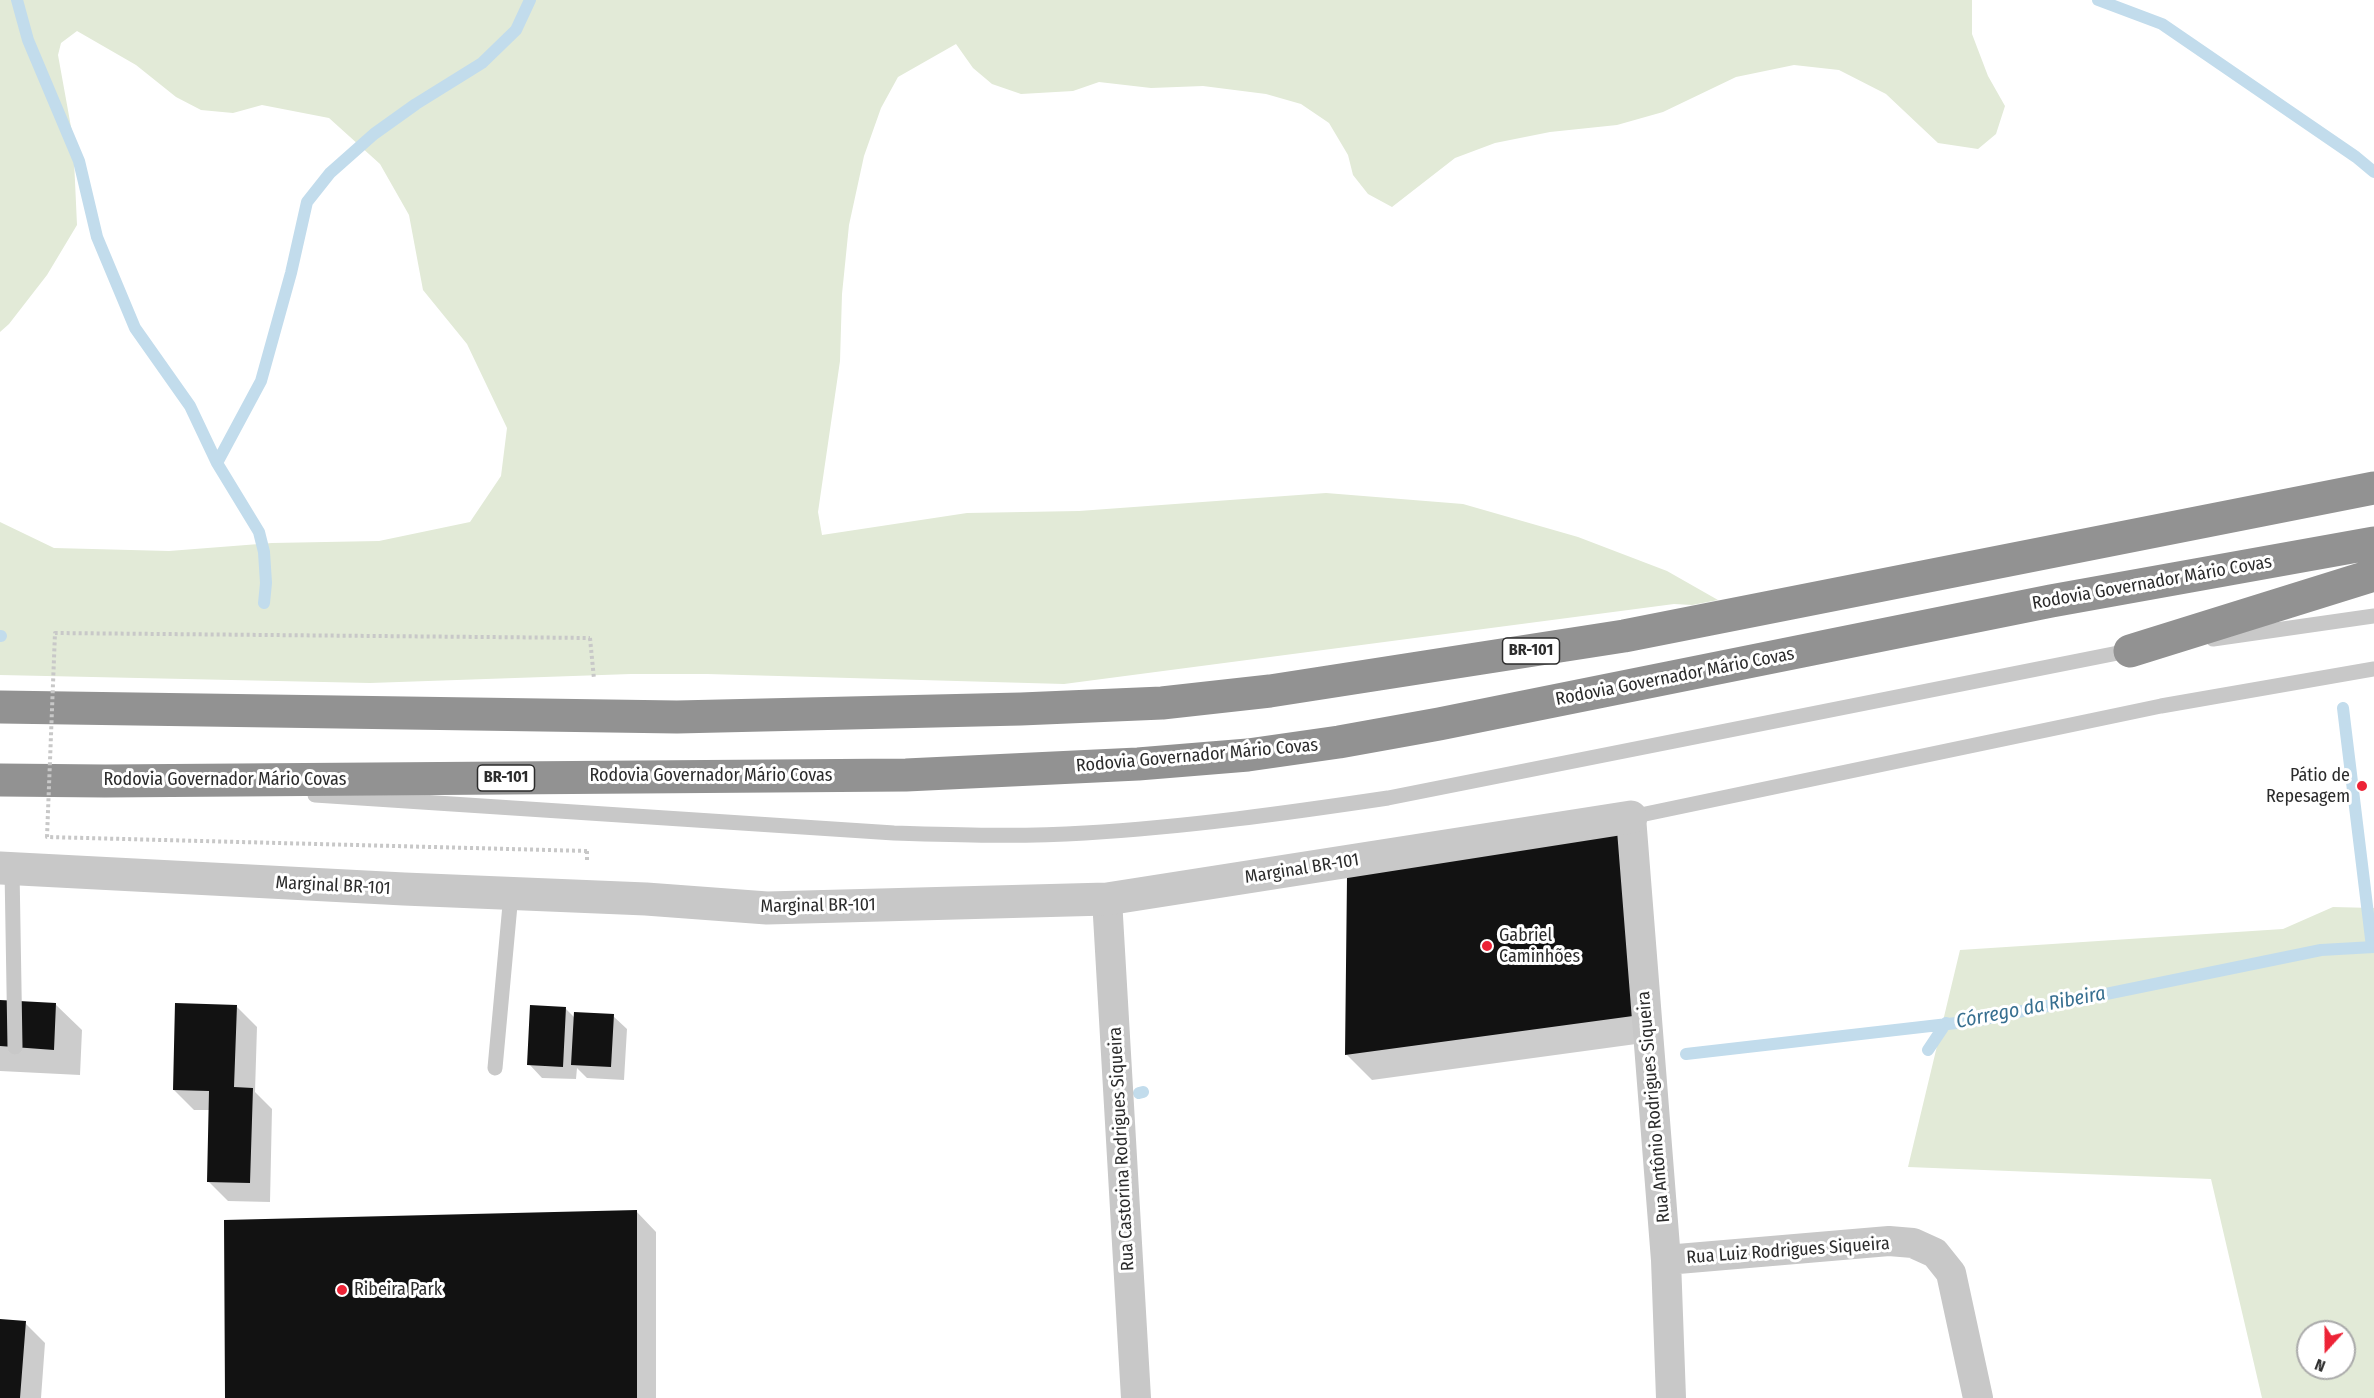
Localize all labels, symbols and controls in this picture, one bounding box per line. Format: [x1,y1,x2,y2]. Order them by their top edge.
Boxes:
street label: Rodovia Governador Mário Covas [2031,551,2273,615]
road number: BR-101 [1502,638,1559,664]
street label: Rodovia Governador Mário Covas [1554,643,1796,711]
street label: Rodovia Governador Mário Covas [1075,735,1319,777]
road number: BR-101 [478,765,534,791]
street label: Rodovia Governador Mário Covas [590,765,832,787]
place label: Pátio de Repesagem [2266,765,2350,808]
street label: Rodovia Governador Mário Covas [104,769,346,791]
marker: Pátio de Repesagem [2355,779,2369,793]
street label: Marginal BR-101 [1243,849,1361,889]
street label: Marginal BR-101 [275,872,391,900]
street label: Marginal BR-101 [760,894,876,918]
place label: Gabriel Caminhões [1499,925,1580,968]
marker: Gabriel Caminhões [1480,939,1494,953]
water label: Córrego da Ribeira [1954,982,2108,1034]
street label: Rua Antônio Rodrigues Siqueira [1633,990,1675,1224]
street label: Rua Castorina Rodrigues Siqueira [1105,1026,1139,1272]
street label: Rua Luiz Rodrigues Siqueira [1686,1233,1890,1269]
place label: Ribeira Park [354,1279,442,1301]
marker: Ribeira Park [335,1283,349,1297]
north arrow [2296,1320,2356,1380]
text: N [2312,1355,2328,1376]

